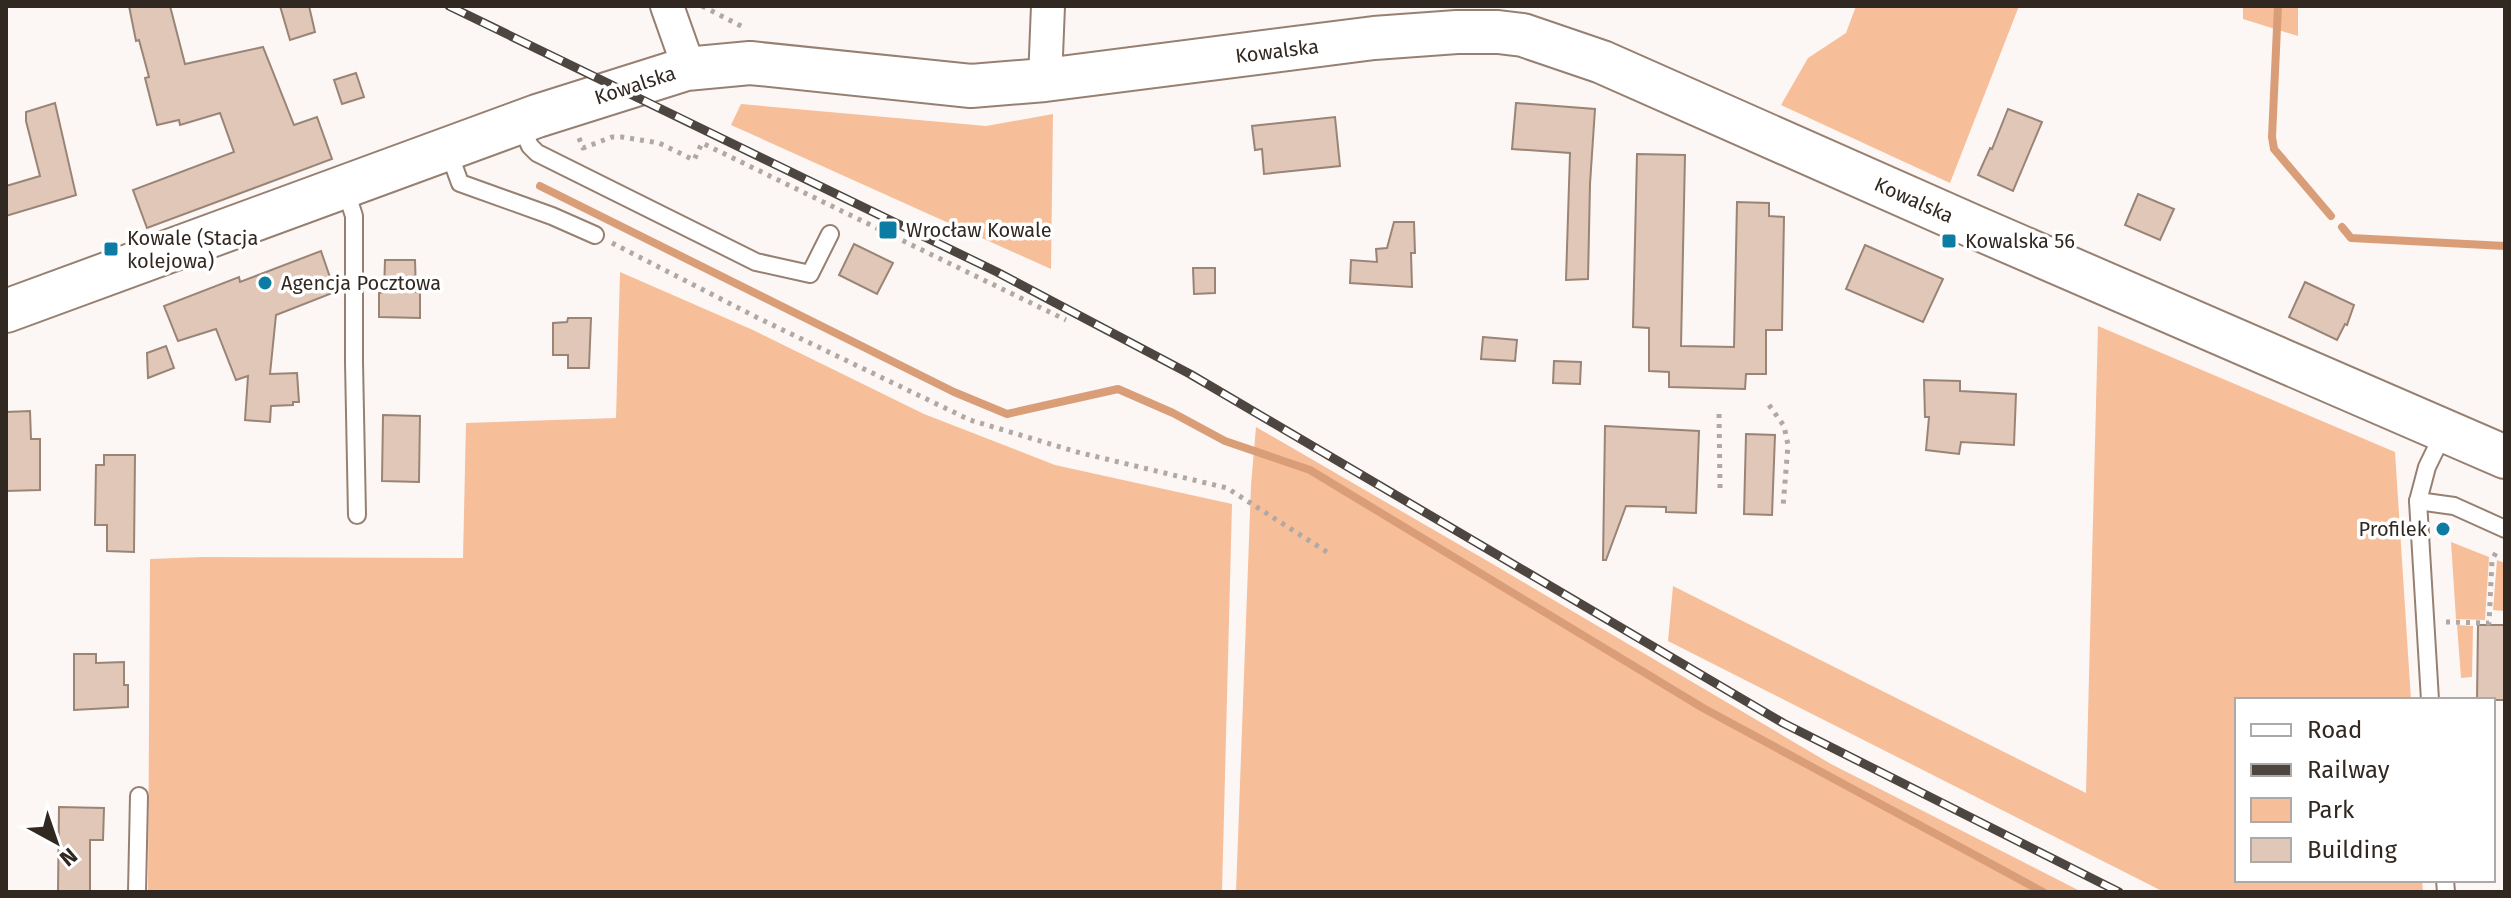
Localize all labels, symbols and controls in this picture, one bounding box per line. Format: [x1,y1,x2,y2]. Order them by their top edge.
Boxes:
street label: Kowalska [1234,34,1320,68]
street label: Kowalska [591,61,679,109]
street label: Kowalska [1871,172,1957,228]
place label: Wrocław Kowale [906,218,1052,242]
marker: Wrocław Kowale [877,219,899,241]
place label: Kowale (Stacja kolejowa) [127,226,258,273]
place label: Kowalska 56 [1965,229,2075,253]
marker: Kowalska 56 [1940,232,1958,250]
marker: Kowale (Stacja kolejowa) [102,240,120,258]
place label: Agencja Pocztowa [281,271,441,295]
marker: Agencja Pocztowa [256,274,274,292]
place label: Profilek [2359,517,2428,541]
marker: Profilek [2434,520,2452,538]
legend [2235,698,2495,882]
text: Road [2307,716,2362,744]
text: Railway [2307,756,2390,784]
text: Park [2307,796,2355,824]
north arrow [16,802,96,882]
text: Building [2307,836,2397,864]
text: N [54,842,83,872]

